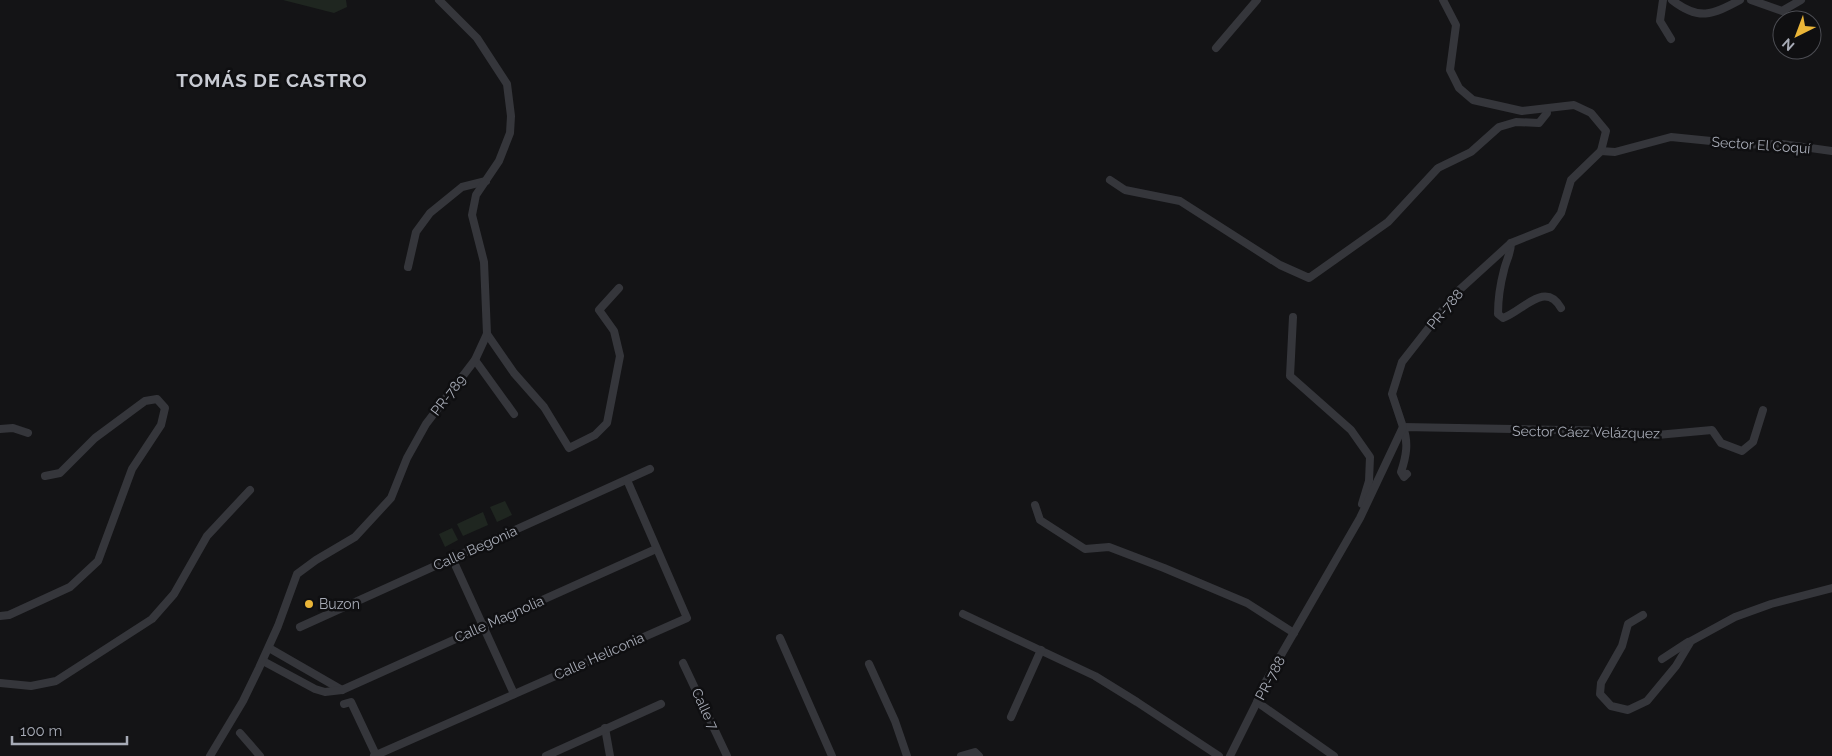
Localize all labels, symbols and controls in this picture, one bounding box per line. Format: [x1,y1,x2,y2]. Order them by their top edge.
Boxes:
north arrow [1772,10,1822,60]
text: N [1779,35,1798,54]
district label: TOMÁS DE CASTRO [176,69,368,91]
street label: Sector El Coquí [1711,134,1812,156]
street label: PR-788 [1424,286,1466,332]
street label: PR-789 [427,371,469,419]
street label: Sector Cáez Velázquez [1512,423,1660,441]
street label: Calle Begonia [431,522,519,574]
street label: Calle Magnolia [452,592,546,646]
place label: Buzon [319,596,360,612]
marker: Buzon [303,598,315,610]
street label: Calle Heliconia [552,629,646,683]
street label: PR-788 [1252,653,1288,703]
street label: Calle 7 [688,686,722,733]
scale bar [12,714,128,746]
text: 100 m [20,722,62,740]

